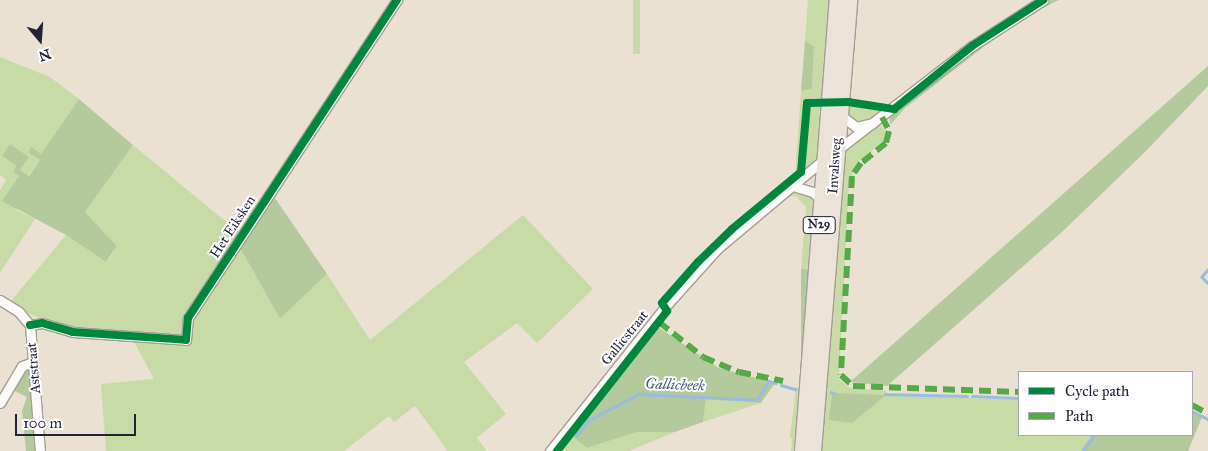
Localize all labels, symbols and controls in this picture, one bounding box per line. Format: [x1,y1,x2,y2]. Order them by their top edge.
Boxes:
north arrow [15,15,65,65]
text: N [37,45,53,65]
street label: Invalsweg [825,137,845,195]
street label: Het Eiksken [207,193,259,261]
road number: N29 [802,216,836,234]
street label: Gallicstraat [598,307,652,369]
street label: Aststraat [23,342,45,394]
legend [1018,371,1193,436]
water label: Gallicbeek [645,375,705,395]
text: Cycle path [1065,382,1129,400]
scale bar [18,404,139,436]
text: Path [1065,407,1093,425]
text: 100 m [23,414,62,432]

